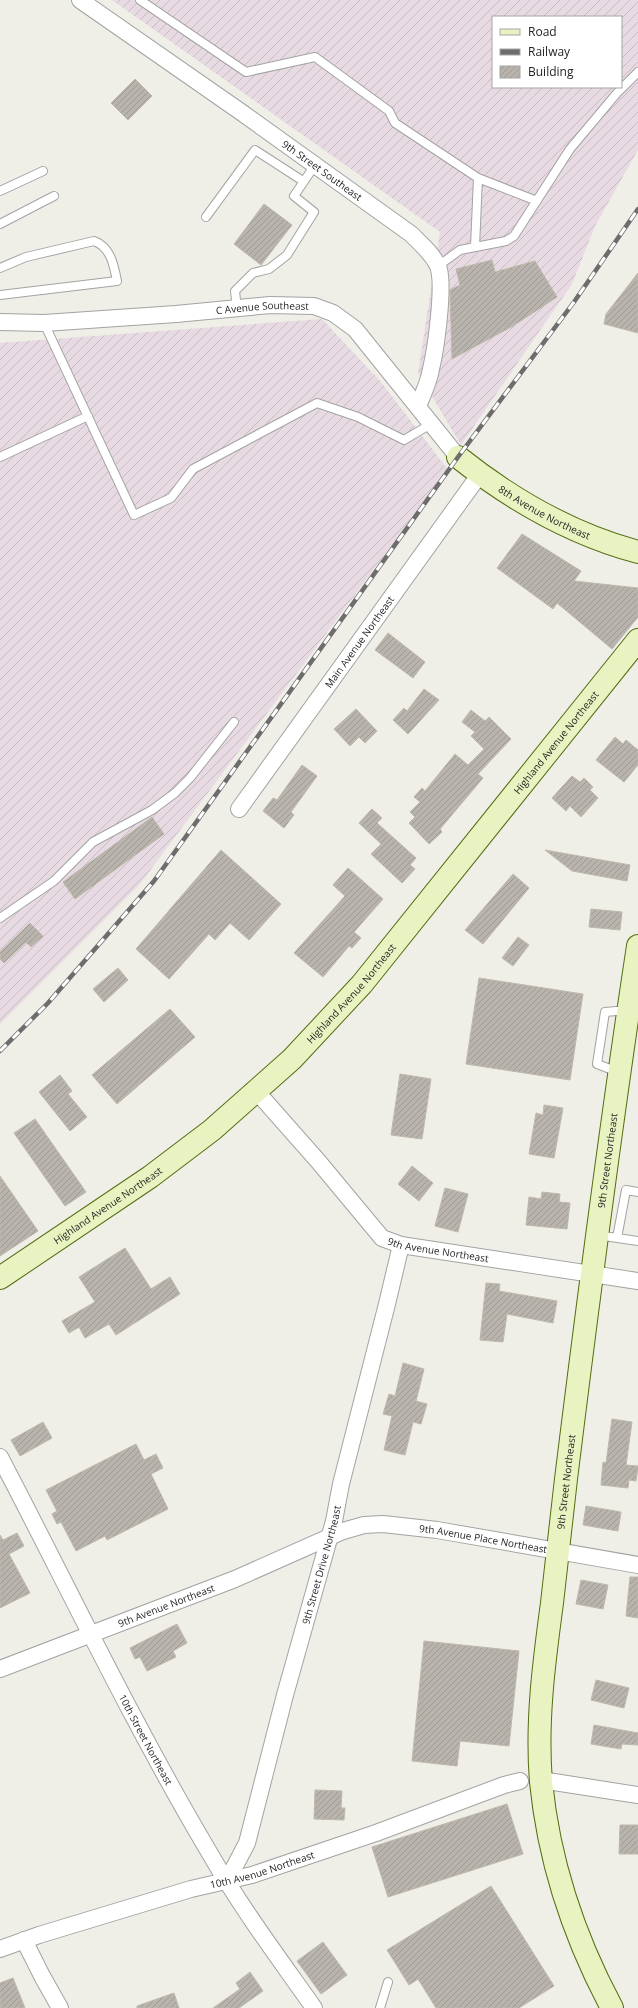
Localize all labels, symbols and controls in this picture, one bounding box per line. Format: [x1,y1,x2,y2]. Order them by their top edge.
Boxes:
legend [492,16,622,88]
text: Road [528,23,557,40]
text: Railway [528,43,571,60]
text: Building [528,63,574,80]
street label: 9th Street Southeast [279,137,365,204]
street label: C Avenue Southeast [215,298,309,317]
street label: 8th Avenue Northeast [496,482,593,543]
street label: Main Avenue Northeast [321,593,397,691]
street label: Highland Avenue Northeast [510,687,602,797]
street label: Highland Avenue Northeast [303,940,399,1046]
street label: 9th Street Northeast [594,1112,621,1209]
street label: Highland Avenue Northeast [50,1163,165,1247]
street label: 9th Avenue Northeast [386,1234,490,1265]
street label: 9th Street Northeast [553,1433,579,1530]
street label: 9th Street Drive Northeast [298,1504,344,1626]
street label: 9th Avenue Place Northeast [419,1521,549,1556]
street label: 9th Avenue Northeast [116,1580,217,1630]
street label: 10th Street Northeast [116,1692,176,1788]
street label: 10th Avenue Northeast [209,1847,316,1891]

